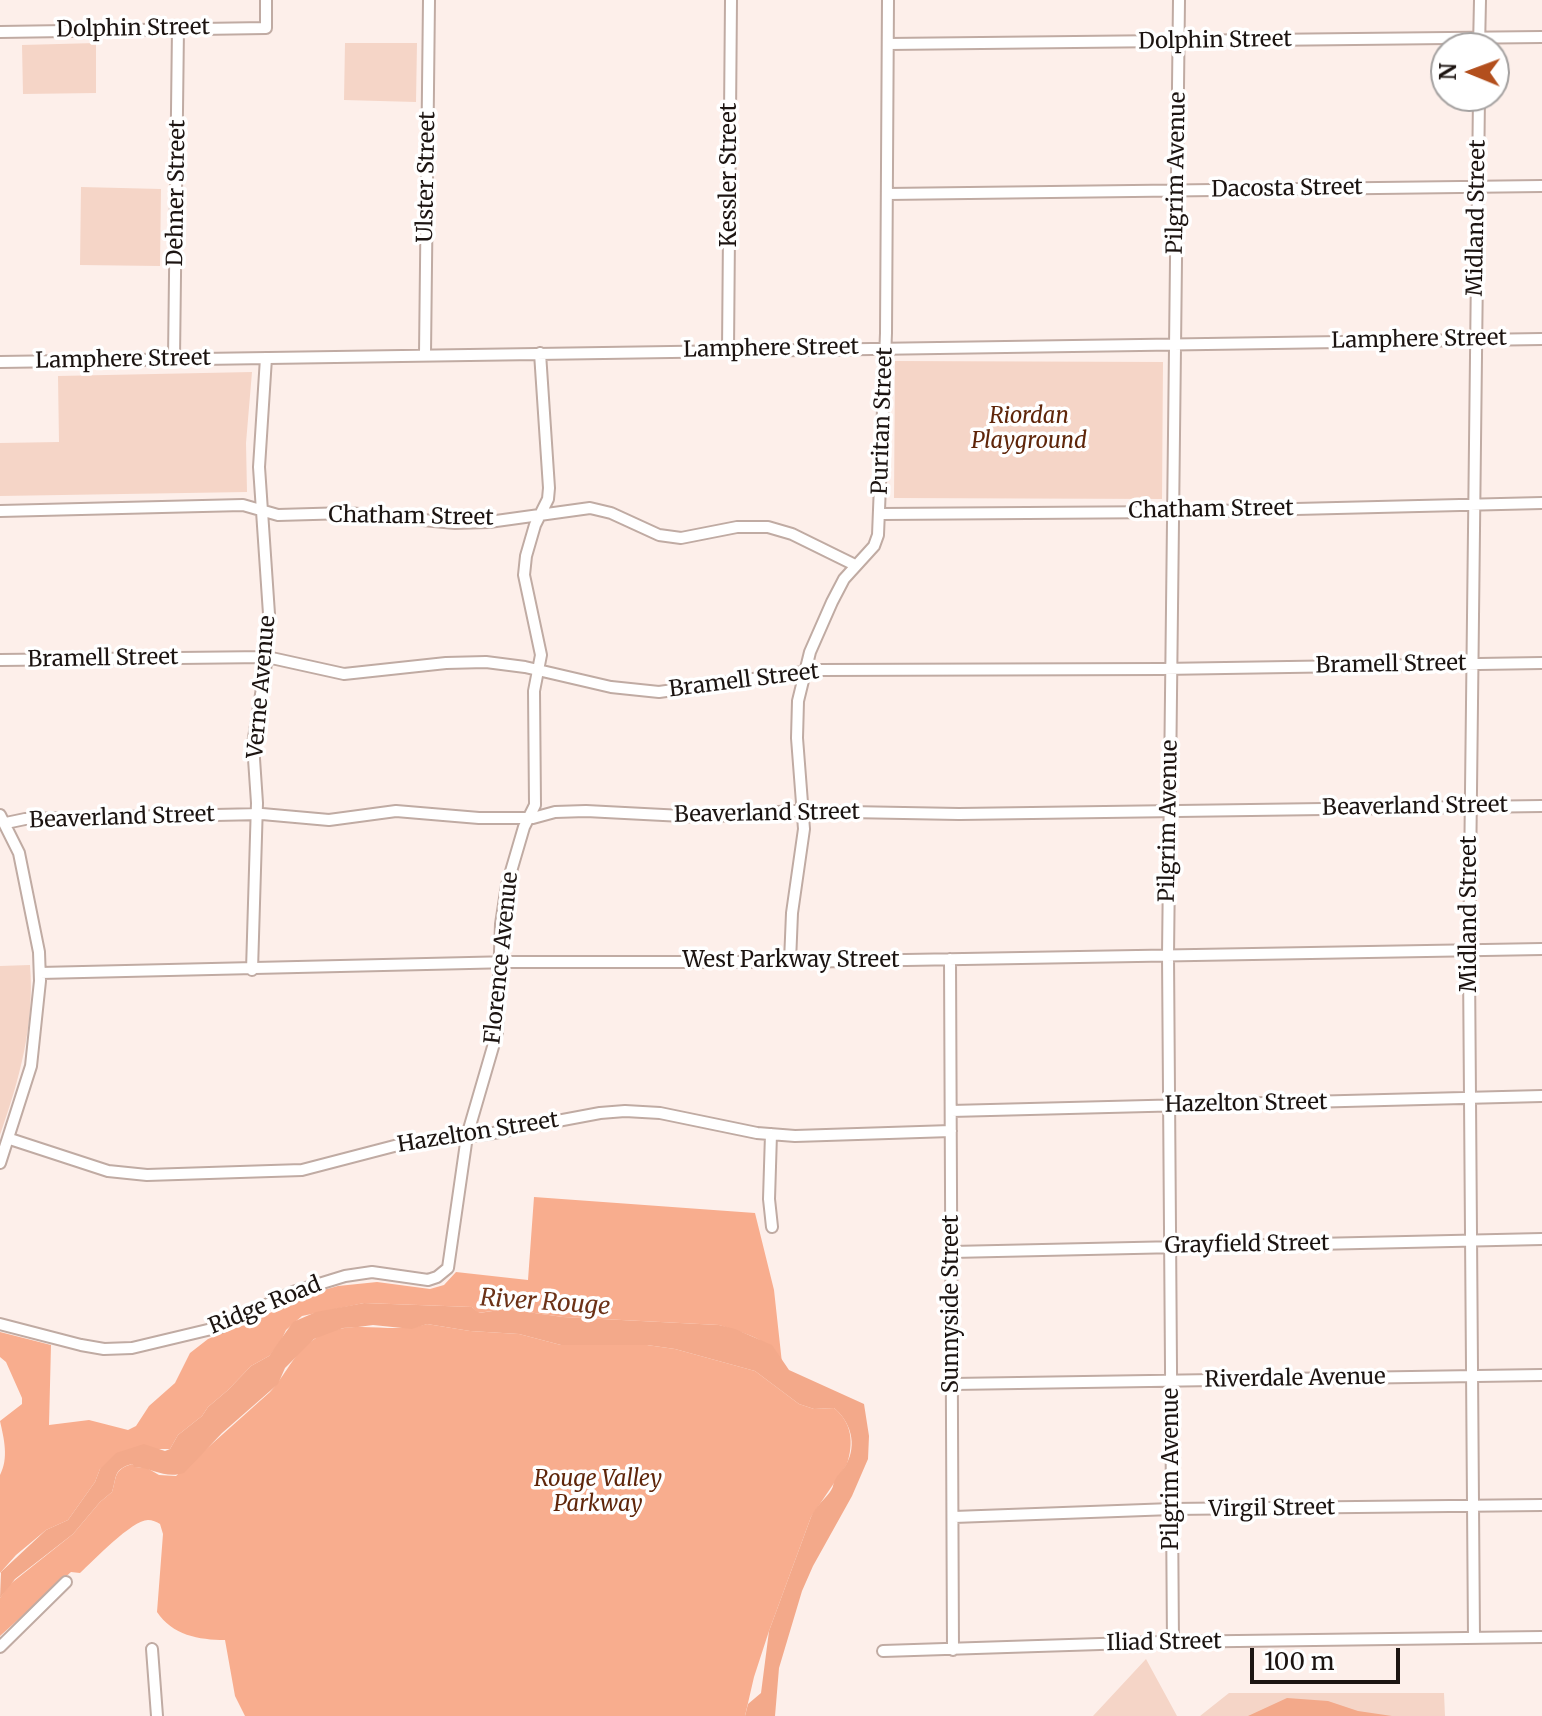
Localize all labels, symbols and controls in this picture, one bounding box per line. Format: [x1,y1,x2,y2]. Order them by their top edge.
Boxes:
street label: Dolphin Street [56,14,210,44]
street label: Dolphin Street [1138,26,1292,56]
north arrow [1430,32,1510,112]
text: N [1434,63,1462,81]
street label: Pilgrim Avenue [1162,91,1192,255]
street label: Kessler Street [717,103,743,247]
street label: Ulster Street [413,111,441,243]
street label: Dehner Street [163,119,191,267]
street label: Midland Street [1462,139,1492,297]
street label: Dacosta Street [1211,174,1363,204]
street label: Lamphere Street [1331,325,1507,355]
street label: Lamphere Street [683,334,859,364]
street label: Lamphere Street [35,345,211,375]
street label: Puritan Street [867,347,899,495]
park label: Riordan Playground [971,404,1087,456]
street label: Chatham Street [1128,495,1294,525]
street label: Chatham Street [328,502,494,532]
street label: Verne Avenue [243,614,281,760]
street label: Bramell Street [27,644,179,674]
street label: Bramell Street [1315,650,1467,680]
street label: Bramell Street [667,659,821,703]
street label: Pilgrim Avenue [1154,739,1184,903]
street label: Beaverland Street [1322,792,1508,822]
street label: Beaverland Street [674,799,860,829]
street label: Beaverland Street [29,802,215,834]
street label: Midland Street [1457,836,1483,992]
street label: Florence Avenue [480,871,524,1045]
street label: West Parkway Street [683,948,899,974]
street label: Hazelton Street [1164,1089,1328,1119]
street label: Hazelton Street [396,1107,560,1159]
street label: Sunnyside Street [939,1215,965,1393]
street label: Grayfield Street [1164,1230,1330,1260]
street label: Ridge Road [205,1272,325,1340]
water label: River Rouge [479,1284,611,1322]
street label: Riverdale Avenue [1204,1364,1386,1394]
street label: Pilgrim Avenue [1159,1388,1185,1550]
park label: Rouge Valley Parkway [534,1467,662,1518]
street label: Virgil Street [1208,1495,1336,1523]
street label: Iliad Street [1106,1629,1222,1657]
scale bar [1254,1632,1404,1682]
text: 100 m [1264,1646,1334,1677]

